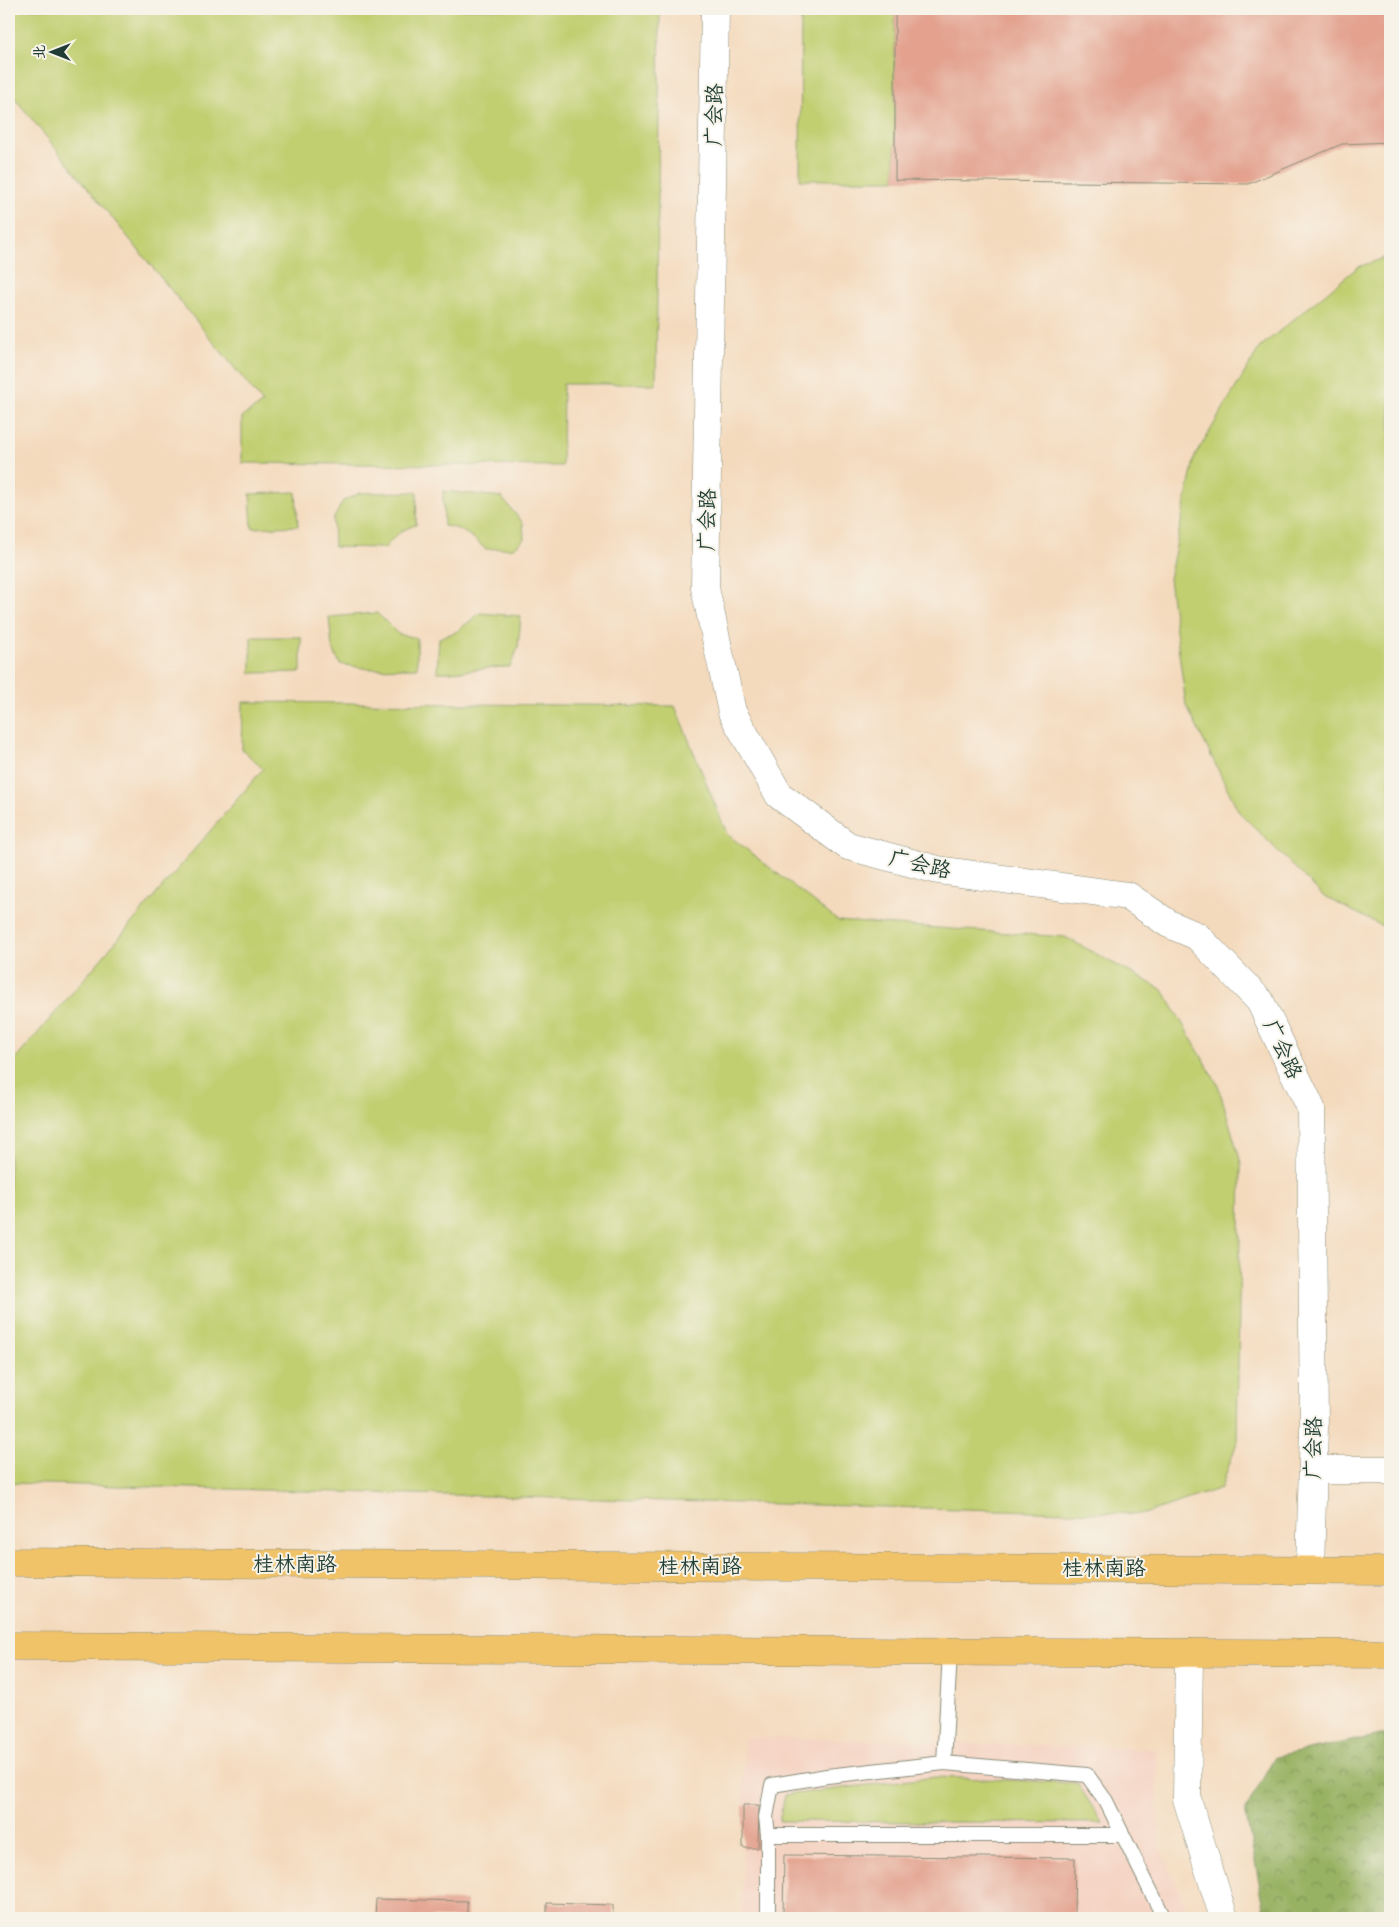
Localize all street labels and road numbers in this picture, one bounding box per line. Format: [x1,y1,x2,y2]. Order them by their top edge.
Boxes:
street label: 广会路 [700,83,728,147]
street label: 广会路 [693,488,721,552]
street label: 广会路 [886,844,954,884]
street label: 广会路 [1258,1015,1308,1083]
street label: 广会路 [1299,1416,1327,1480]
street label: 桂林南路 [253,1551,337,1577]
street label: 桂林南路 [658,1553,742,1579]
street label: 桂林南路 [1062,1555,1146,1581]

